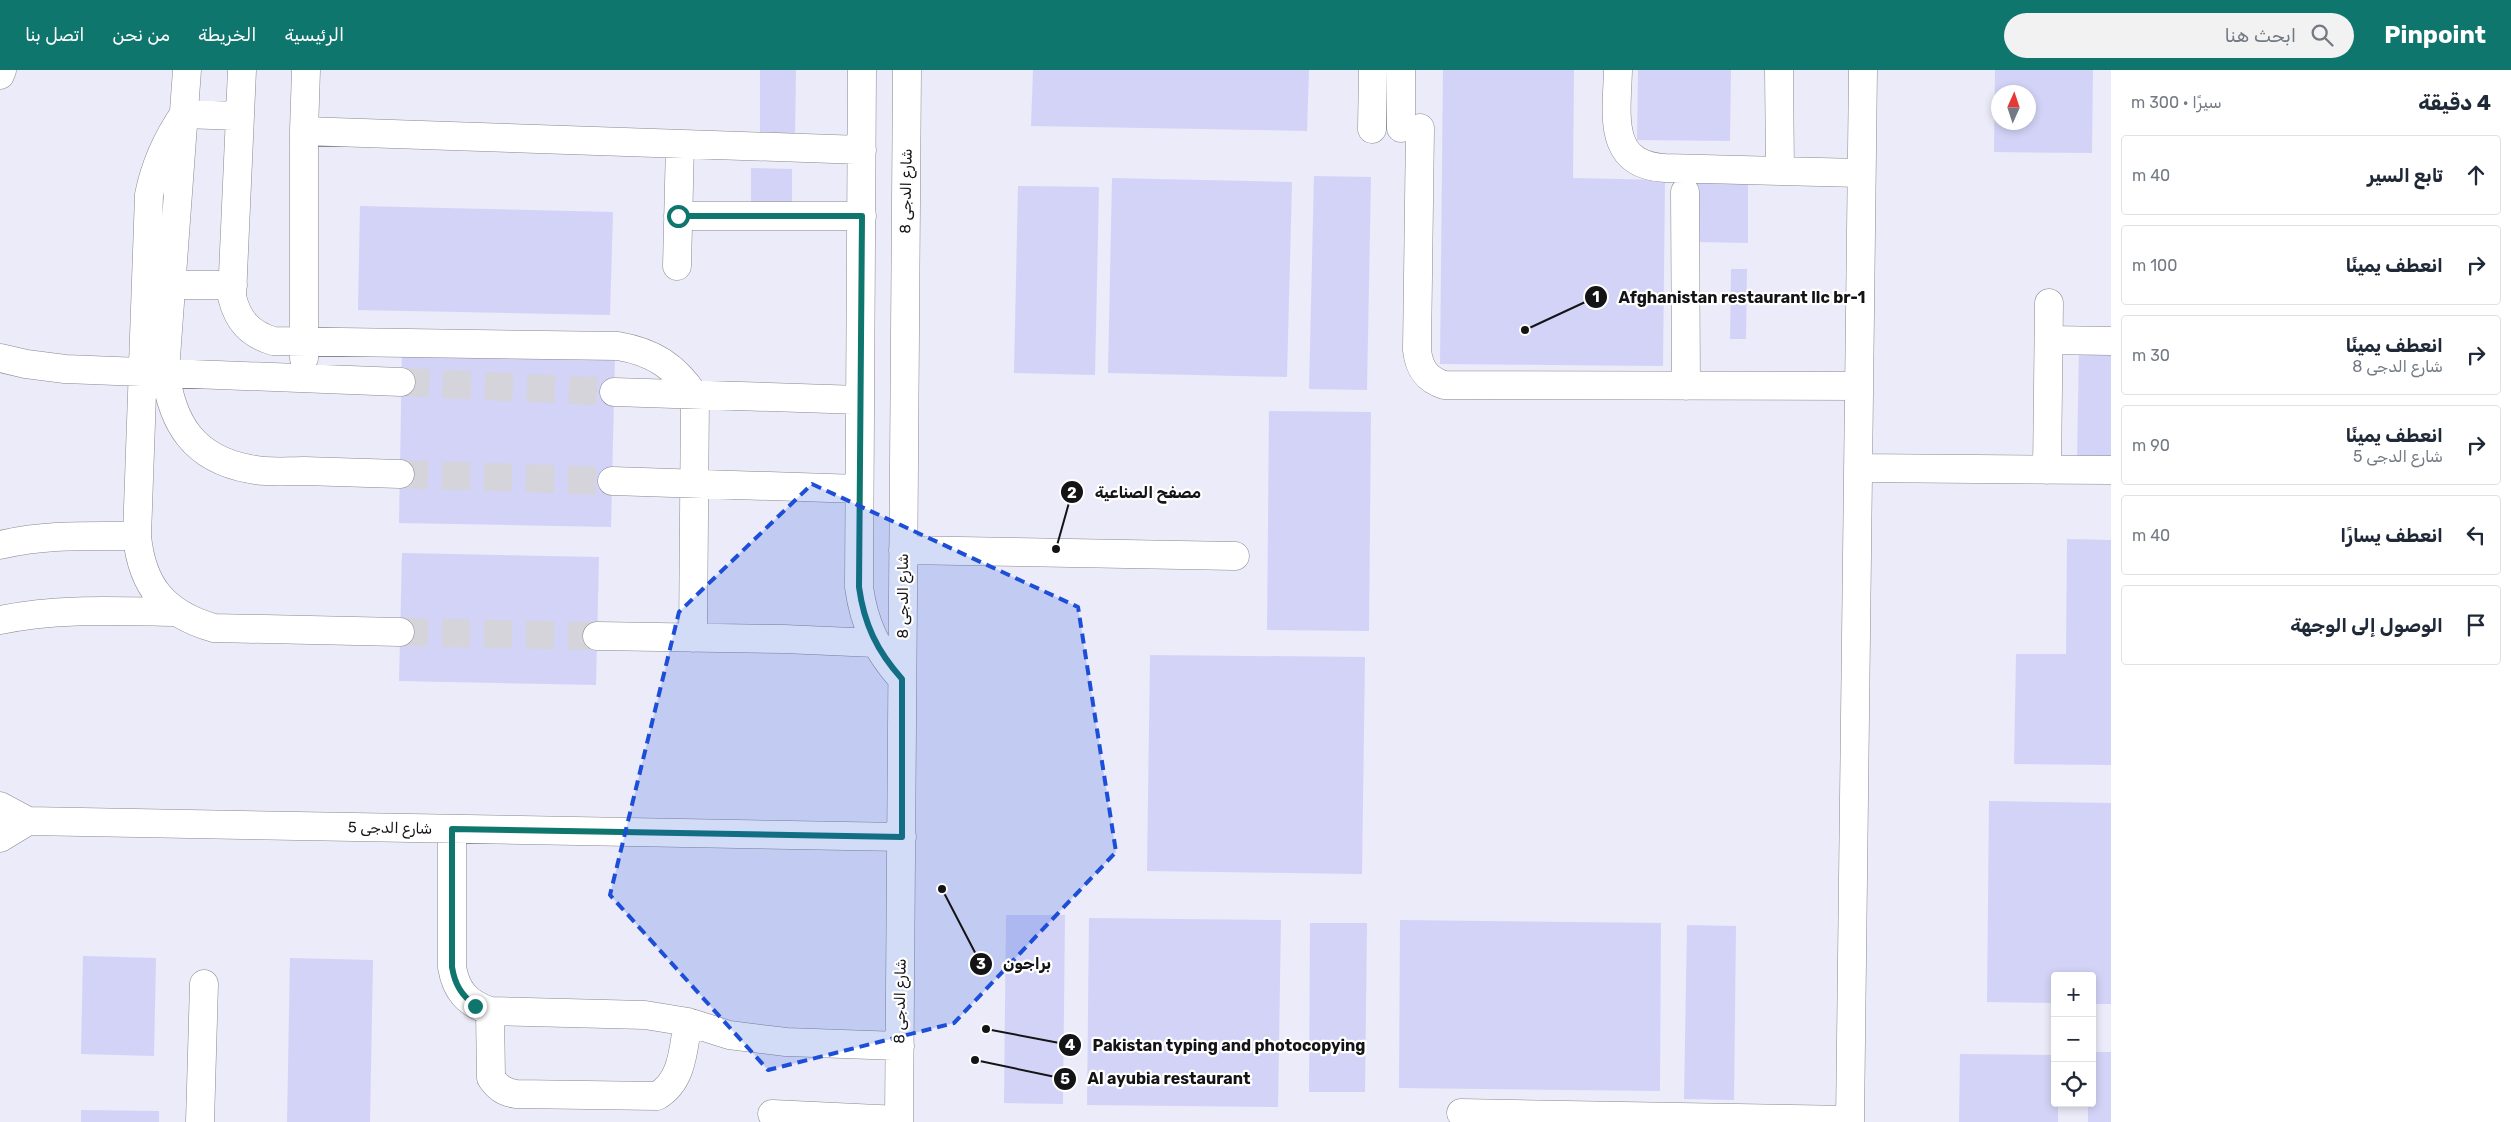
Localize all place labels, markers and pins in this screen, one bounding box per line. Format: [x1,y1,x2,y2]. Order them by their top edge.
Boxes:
callout: Afghanistan restaurant llc br-1 [1584,282,1876,313]
callout: مصفح الصناعية [1060,477,1211,508]
callout: براجون [968,948,1061,979]
callout: Pakistan typing and photocopying [1057,1030,1375,1061]
callout: Al ayubia restaurant [1052,1063,1260,1094]

